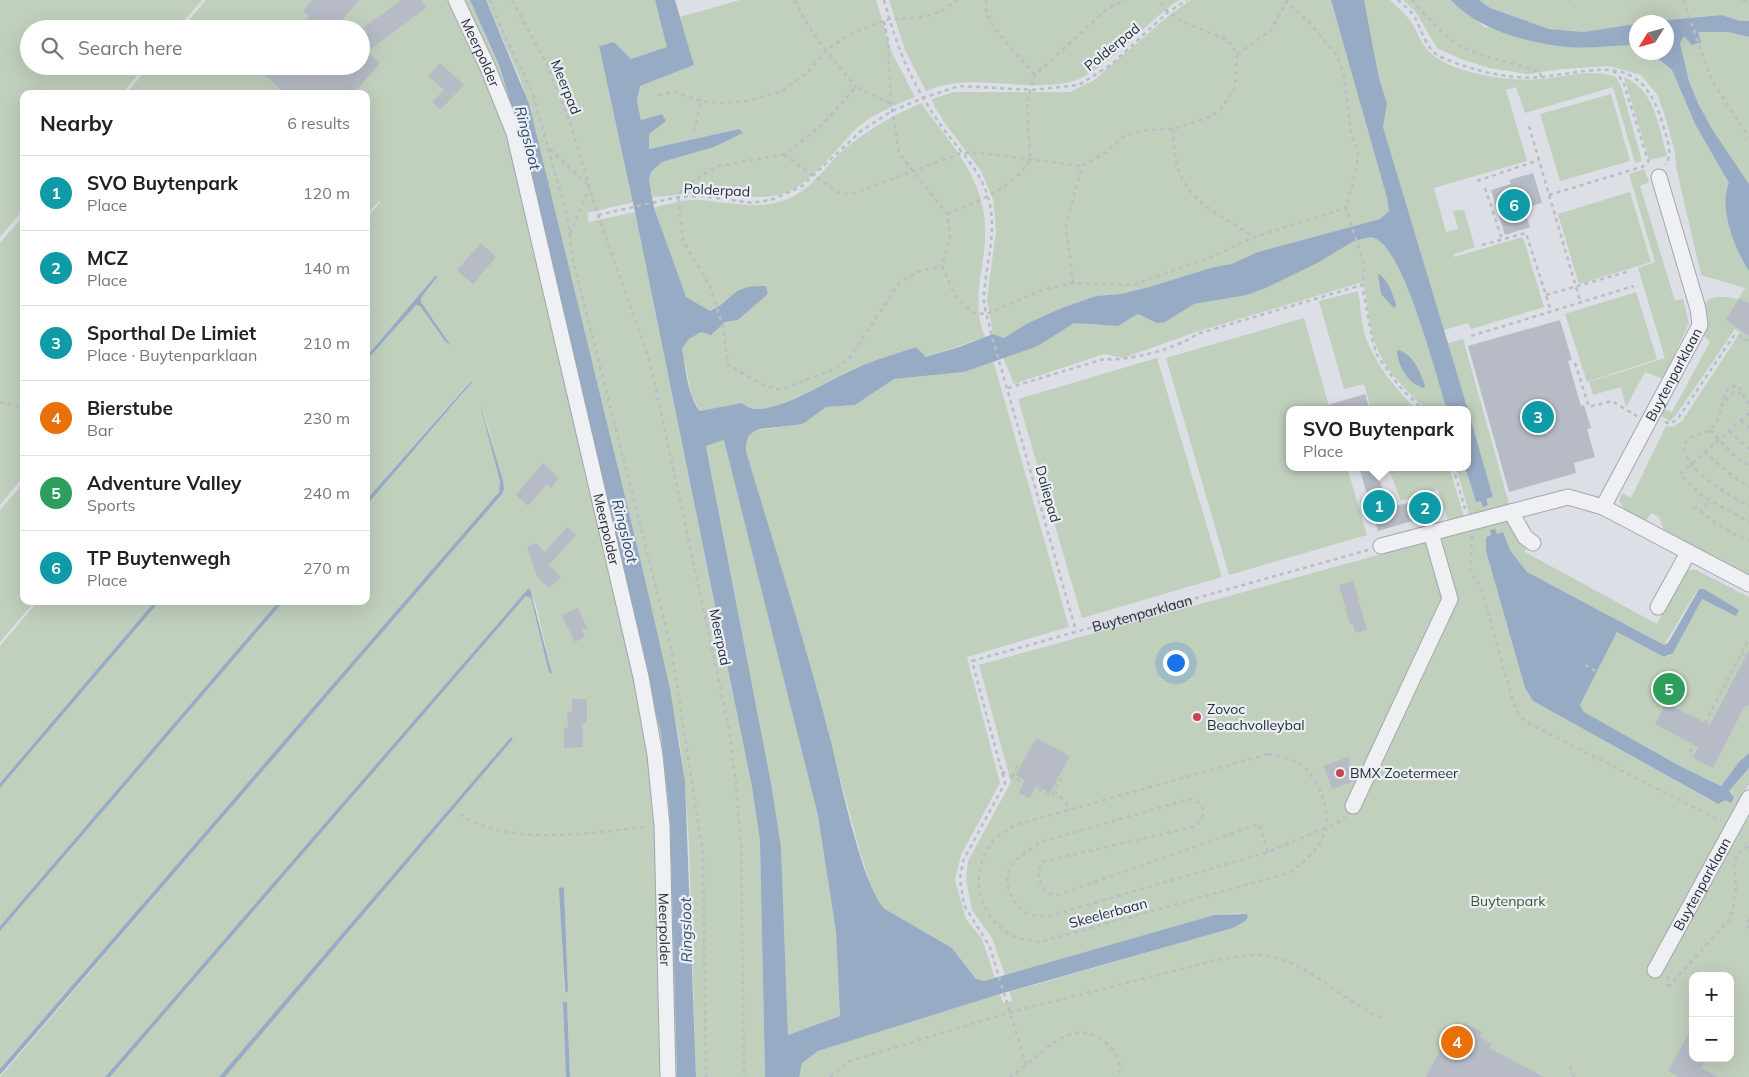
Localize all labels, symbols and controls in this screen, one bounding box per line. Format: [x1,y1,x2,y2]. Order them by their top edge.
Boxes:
north arrow [1629,15,1674,60]
street label: Meerpolder [457,16,504,90]
street label: Polderpad [1081,19,1143,75]
search box [20,20,370,75]
icon: search [38,34,66,62]
text: Search here [78,36,182,60]
street label: Meerpad [547,57,585,117]
water label: Ringsloot [511,104,545,173]
text: Nearby [40,110,113,136]
text: 6 results [287,113,350,133]
text: SVO Buytenpark [87,171,238,195]
street label: Polderpad [683,179,751,201]
text: 1 [51,183,61,203]
text: 120 m [303,183,350,203]
pin: 6 [1498,186,1530,224]
text: Place [87,195,127,215]
text: MCZ [87,246,128,270]
text: 2 [51,258,61,278]
text: 140 m [303,258,350,278]
text: Place [87,270,127,290]
text: Sporthal De Limiet [87,321,256,345]
street label: Buytenparklaan [1641,325,1706,424]
text: 3 [51,333,61,353]
text: 210 m [303,333,350,353]
text: Place · Buytenparklaan [87,345,257,365]
text: Bierstube [87,396,173,420]
pin: 3 [1522,398,1554,436]
popup [1286,406,1471,471]
text: 4 [51,408,61,428]
text: 230 m [303,408,350,428]
text: SVO Buytenpark [1303,417,1454,441]
text: Bar [87,420,113,440]
text: Place [1303,441,1343,461]
street label: Daliepad [1031,463,1065,525]
text: Adventure Valley [87,471,241,495]
text: 5 [51,483,61,503]
text: 240 m [303,483,350,503]
pin: 1 [1363,487,1395,525]
pin: 2 [1409,489,1441,527]
street label: Meerpolder [589,491,624,568]
text: Sports [87,495,135,515]
water label: Ringsloot [608,497,642,566]
text: TP Buytenwegh [87,546,231,570]
text: 6 [51,558,61,578]
text: 270 m [303,558,350,578]
text: Place [87,570,127,590]
street label: Buytenparklaan [1090,591,1194,636]
street label: Meerpad [705,607,735,667]
your location [1163,650,1189,676]
pin: 5 [1653,670,1685,708]
place label: Zovoc Beachvolleybal [1207,700,1305,734]
marker: Zovoc Beachvolleybal [1191,711,1203,723]
place label: BMX Zoetermeer [1350,764,1459,782]
marker: BMX Zoetermeer [1334,767,1346,779]
street label: Buytenparklaan [1669,834,1735,934]
park label: Buytenpark [1471,892,1546,910]
street label: Meerpolder [655,893,674,967]
street label: Skeelerbaan [1067,894,1149,932]
water label: Ringsloot [676,897,696,963]
map controls [1689,972,1734,1062]
button: + [1689,972,1734,1017]
button: − [1689,1017,1734,1062]
pin: 4 [1441,1023,1473,1061]

